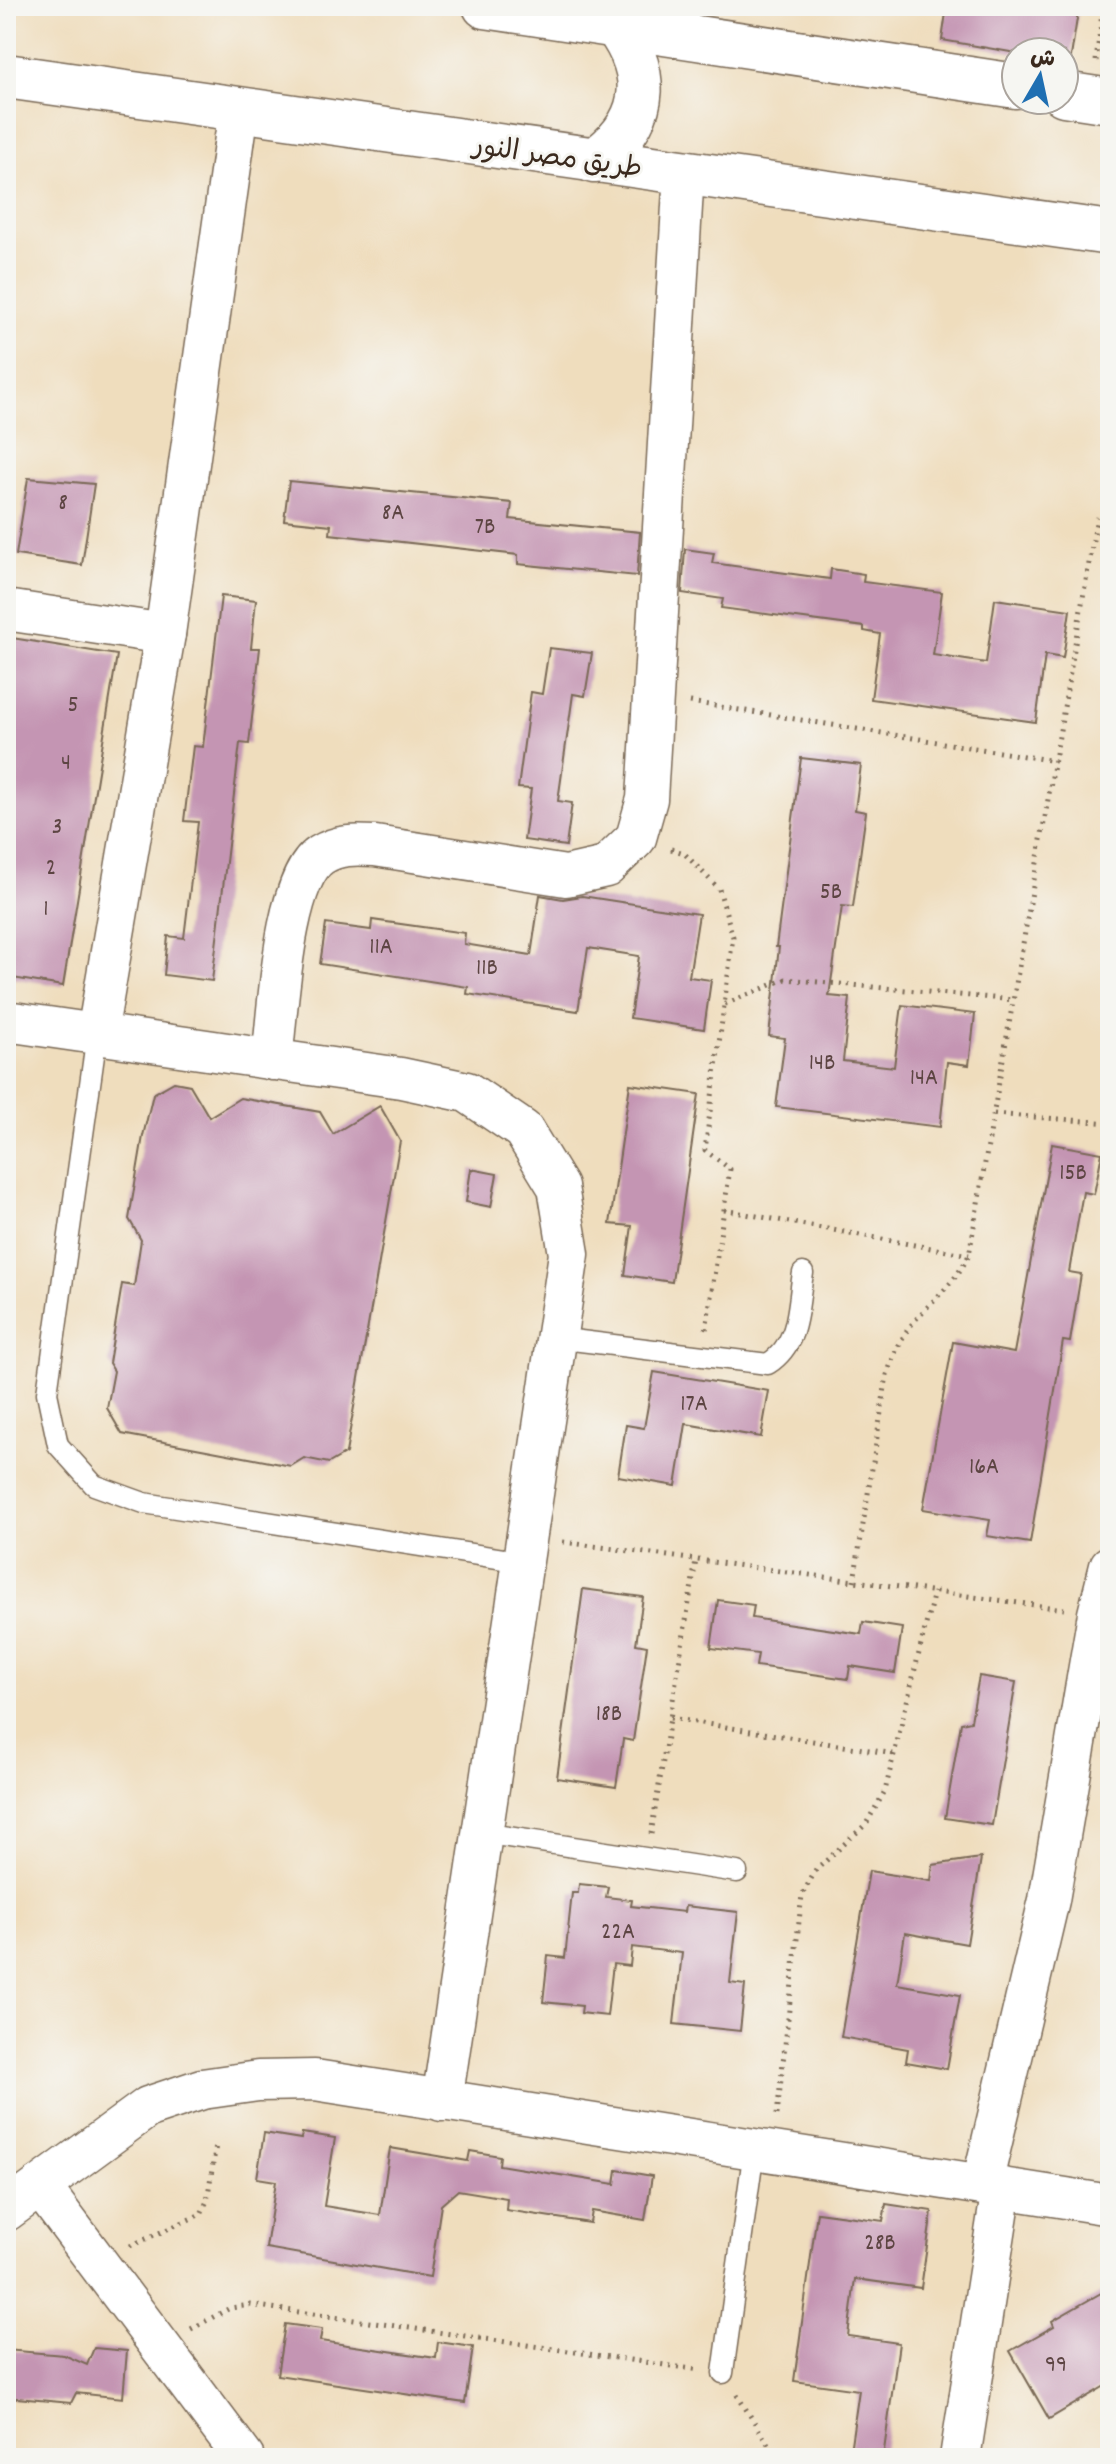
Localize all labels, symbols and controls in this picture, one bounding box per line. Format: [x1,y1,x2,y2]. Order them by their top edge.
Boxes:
north arrow [1000,36,1080,116]
text: ش [1028,43,1057,77]
street label: طريق مصر النور [468,128,644,192]
house number: 8 [58,487,68,521]
house number: 8A [382,497,404,531]
house number: 7B [475,511,495,545]
house number: 5 [67,689,79,723]
house number: 4 [61,747,71,781]
house number: 3 [52,811,62,845]
house number: 2 [46,852,56,886]
house number: 5B [820,876,842,910]
house number: 1 [43,893,49,927]
house number: 11A [369,931,393,965]
house number: 11B [476,952,498,986]
house number: 14B [809,1047,835,1081]
house number: 14A [910,1062,938,1096]
house number: 15B [1059,1157,1087,1191]
house number: 17A [680,1388,708,1422]
house number: 16A [969,1451,999,1485]
house number: 18B [596,1698,622,1732]
house number: 22A [601,1916,635,1950]
house number: 28B [864,2227,896,2261]
house number: 99 [1045,2349,1067,2383]

